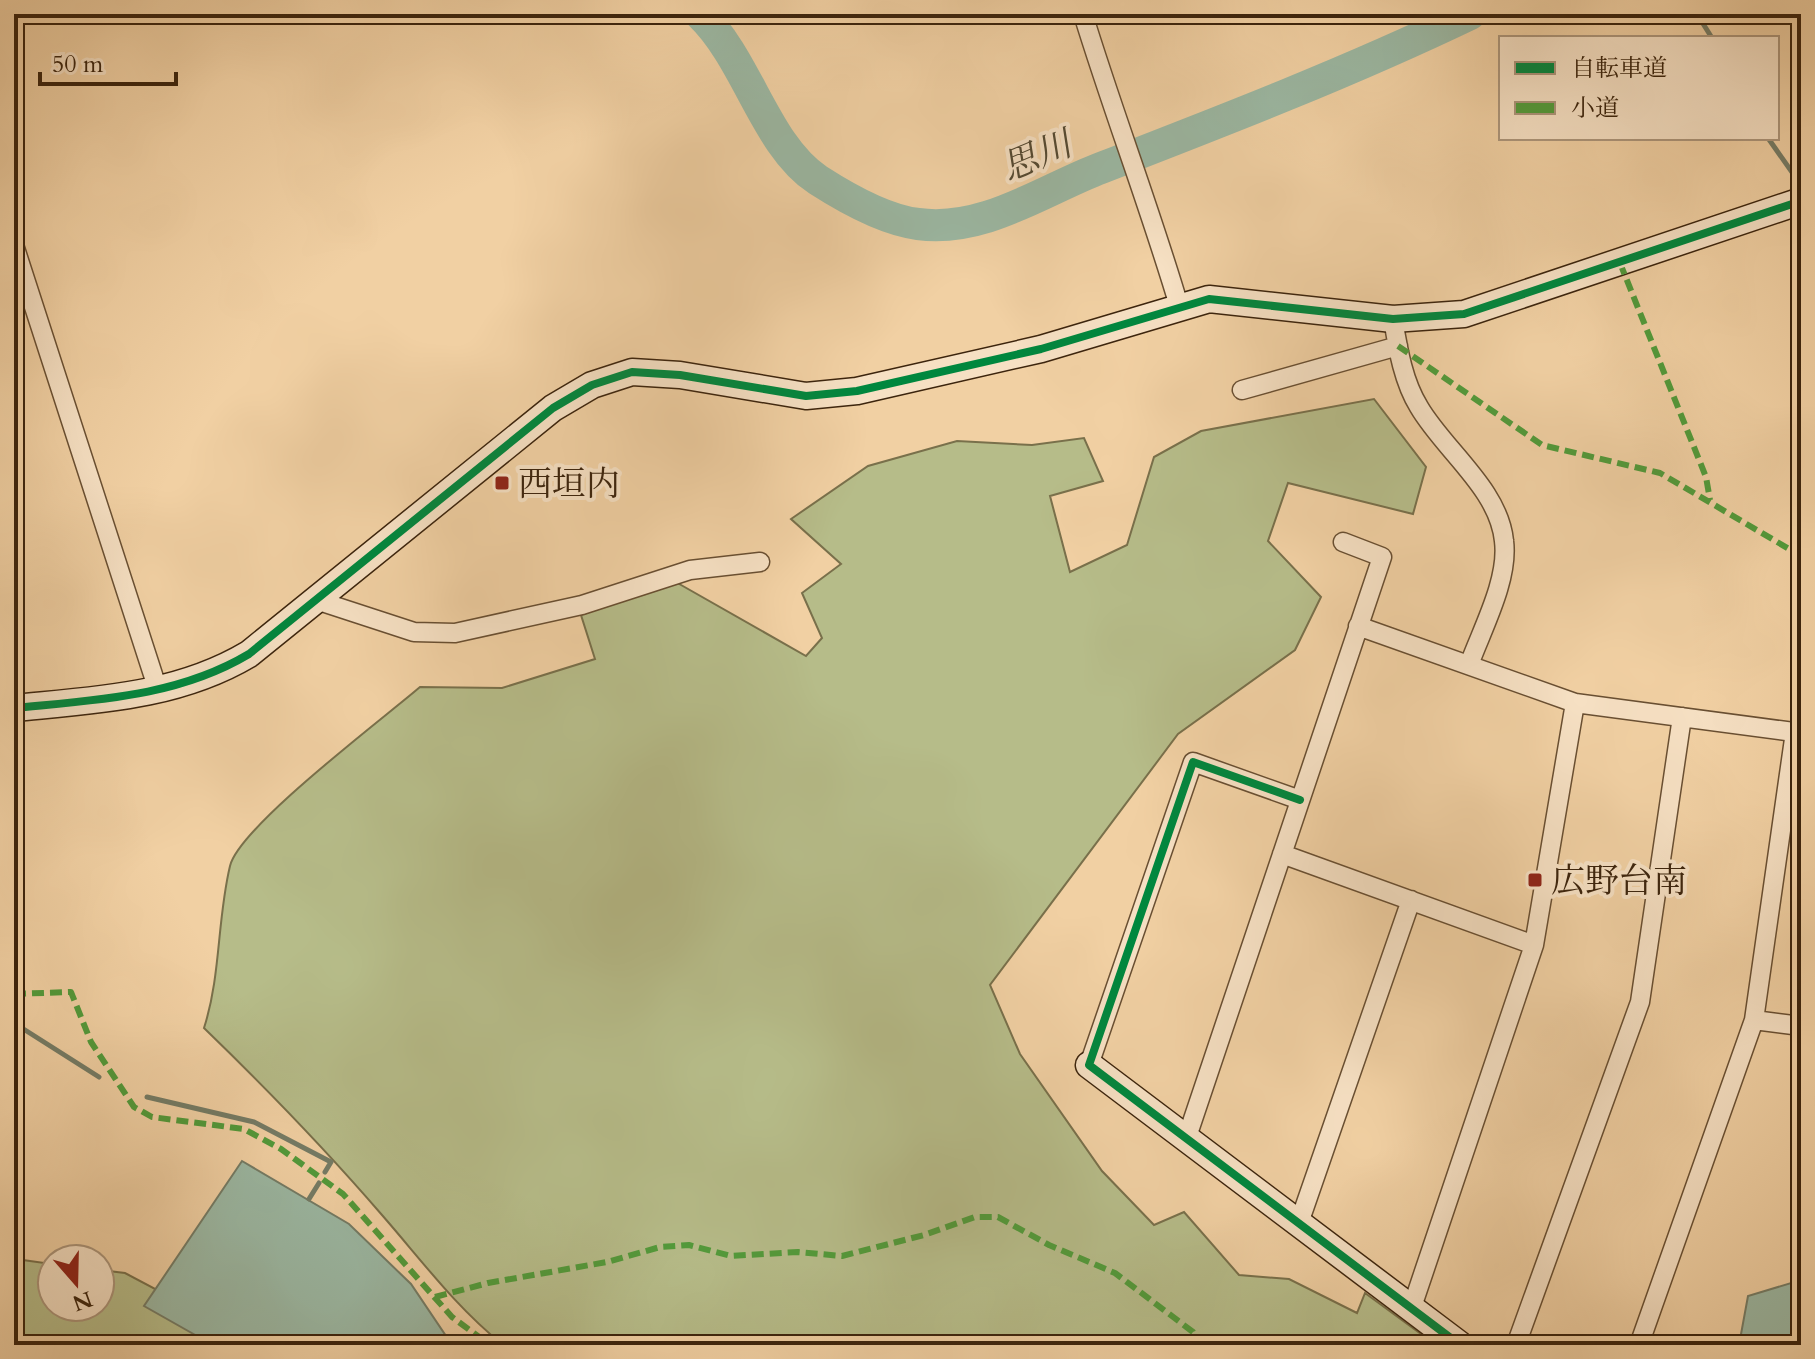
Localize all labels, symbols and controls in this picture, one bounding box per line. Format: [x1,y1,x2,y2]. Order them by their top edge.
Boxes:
scale bar [40,36,176,86]
legend [1499,36,1779,140]
text: 50 m [52,48,104,81]
text: 自転車道 [1571,52,1667,85]
text: 小道 [1571,92,1619,125]
water label: 思川 [994,118,1083,193]
place label: 西垣内 [518,461,620,507]
marker: 西垣内 [493,474,511,492]
place label: 広野台南 [1551,858,1687,904]
marker: 広野台南 [1526,871,1544,889]
north arrow [36,1243,116,1323]
text: N [68,1283,97,1318]

